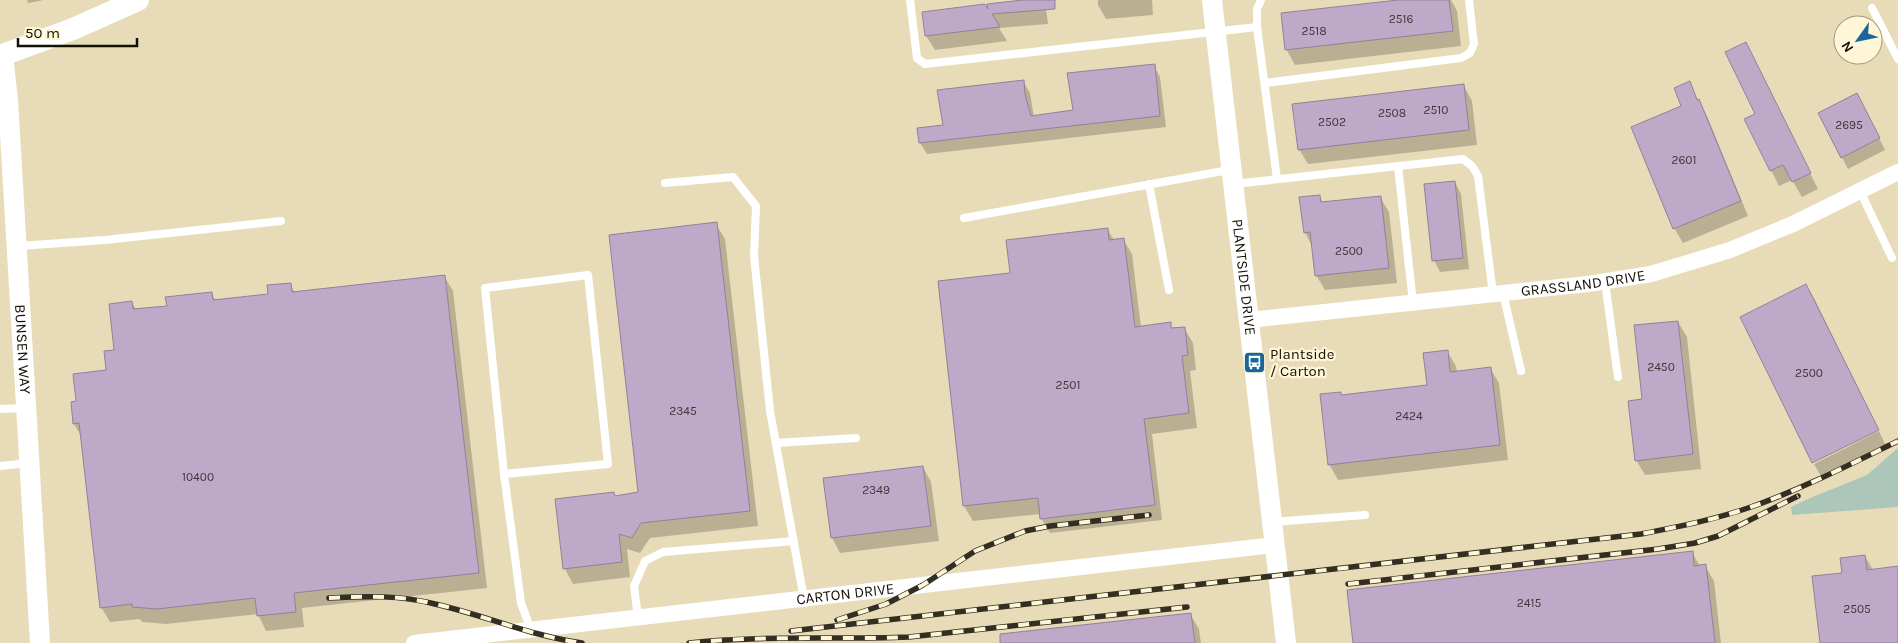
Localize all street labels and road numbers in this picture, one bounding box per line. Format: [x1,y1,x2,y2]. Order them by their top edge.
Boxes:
street label: PLANTSIDE DRIVE [1228,218,1260,336]
street label: GRASSLAND DRIVE [1520,266,1646,300]
street label: BUNSEN WAY [11,304,34,396]
street label: CARTON DRIVE [795,579,895,608]

